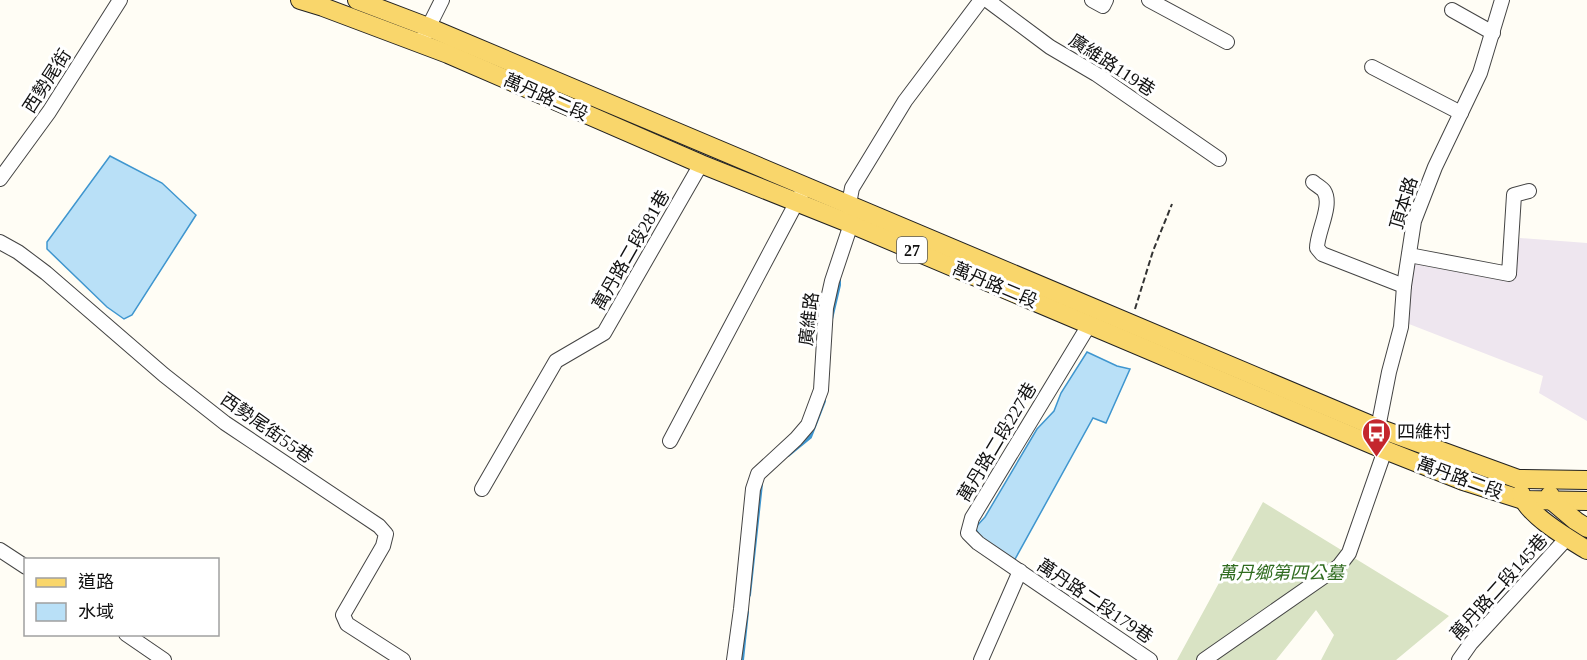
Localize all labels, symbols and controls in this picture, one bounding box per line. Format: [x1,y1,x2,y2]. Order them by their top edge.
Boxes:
street label: 廣維路119巷 [1065,30,1159,100]
street label: 西勢尾街 [19,45,75,117]
street label: 萬丹路二段 [501,70,591,124]
street label: 頂本路 [1387,174,1421,232]
street label: 萬丹路二段281巷 [589,187,673,313]
road number: 27 [897,237,927,263]
street label: 萬丹路二段 [950,258,1040,312]
street label: 廣維路 [796,291,822,347]
street label: 萬丹路二段227巷 [954,379,1040,505]
street label: 西勢尾街55巷 [217,389,317,467]
bus stop icon: 四維村 [1360,416,1392,458]
place label: 四維村 [1397,422,1451,442]
street label: 萬丹路二段 [1414,453,1506,503]
street label: 萬丹路二段145巷 [1446,530,1552,644]
street label: 萬丹路二段179巷 [1033,555,1157,647]
legend [24,558,219,636]
park label: 萬丹鄉第四公墓 [1218,563,1347,583]
text: 道路 [78,572,114,592]
text: 水域 [78,602,114,622]

